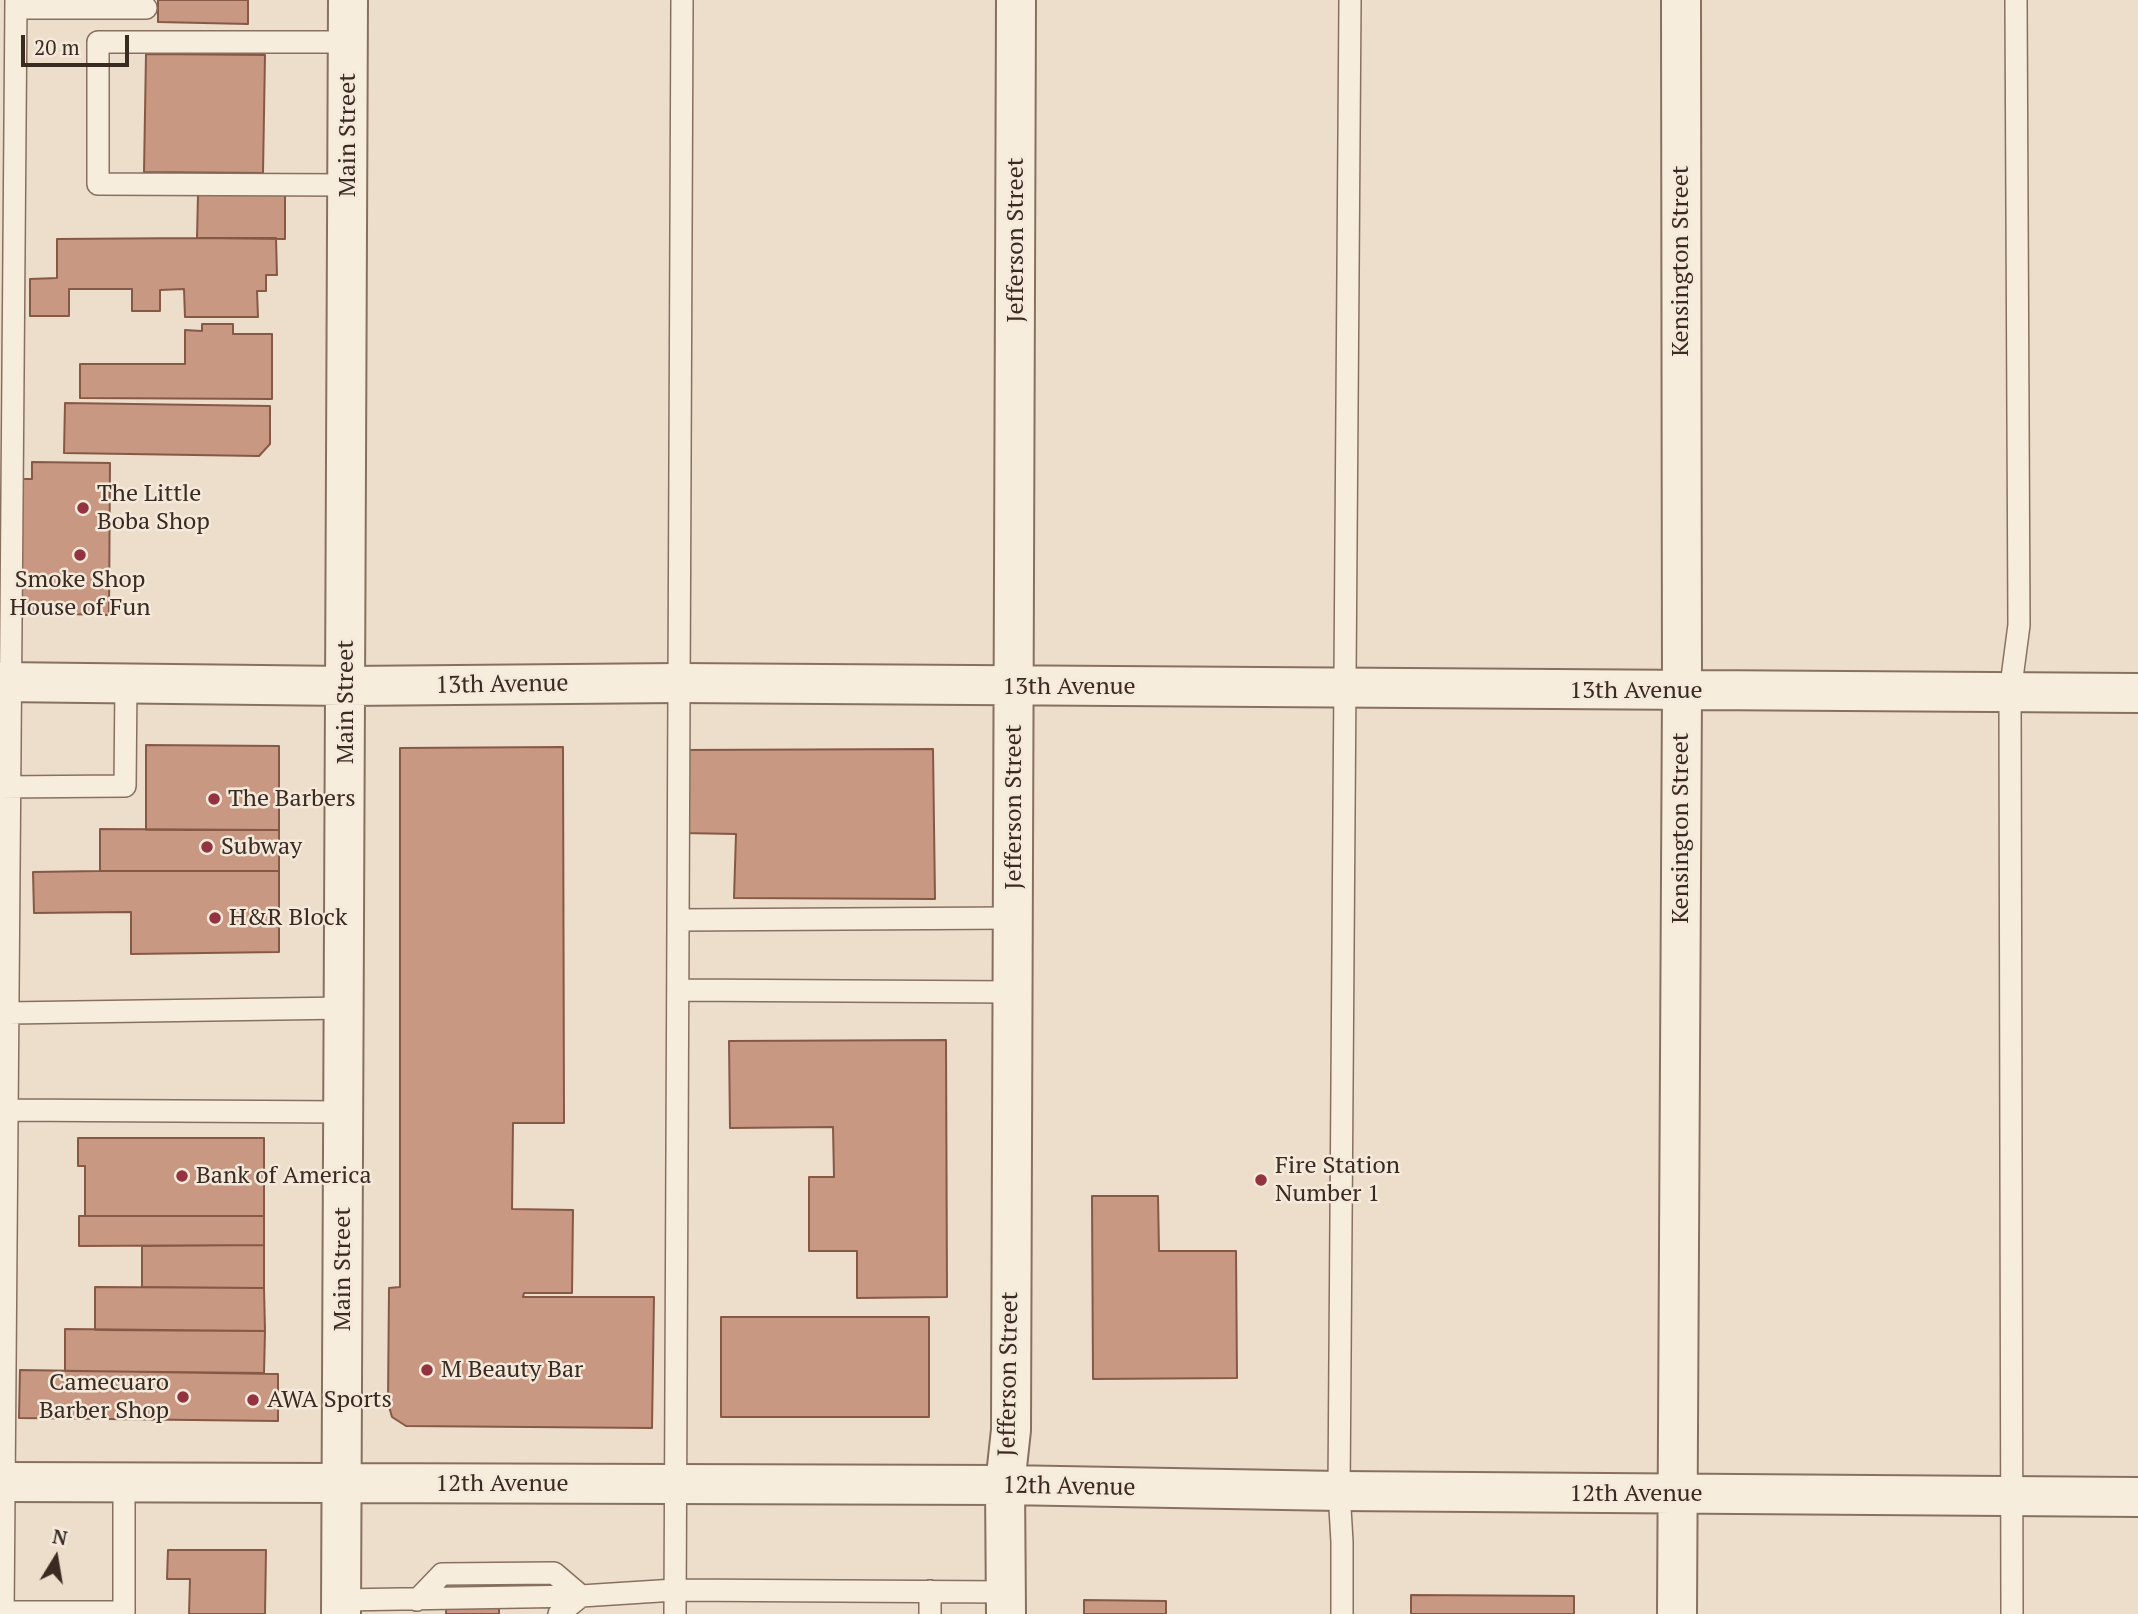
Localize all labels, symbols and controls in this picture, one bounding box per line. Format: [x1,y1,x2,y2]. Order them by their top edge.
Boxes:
scale bar [24,21,133,65]
text: 20 m [34,33,80,61]
street label: Main Street [334,73,362,197]
street label: Jefferson Street [1002,157,1030,323]
street label: Kensington Street [1667,165,1695,357]
place label: The Little Boba Shop [97,480,210,536]
marker: The Little Boba Shop [75,500,91,516]
marker: Smoke Shop House of Fun [72,547,88,563]
place label: Smoke Shop House of Fun [9,566,151,622]
street label: Main Street [332,640,360,764]
street label: 13th Avenue [435,669,569,701]
street label: 13th Avenue [1003,673,1135,701]
street label: 13th Avenue [1570,677,1702,705]
street label: Jefferson Street [1000,724,1028,890]
street label: Kensington Street [1667,732,1695,924]
place label: The Barbers [228,785,356,813]
marker: The Barbers [206,791,222,807]
place label: Subway [221,833,302,861]
marker: Subway [199,839,215,855]
place label: H&R Block [229,904,347,932]
marker: H&R Block [207,910,223,926]
place label: Fire Station Number 1 [1275,1152,1400,1208]
place label: Bank of America [196,1162,372,1190]
marker: Bank of America [174,1168,190,1184]
marker: Fire Station Number 1 [1253,1172,1269,1188]
street label: Main Street [329,1207,357,1331]
street label: Jefferson Street [993,1291,1025,1457]
place label: M Beauty Bar [441,1356,583,1384]
marker: M Beauty Bar [419,1362,435,1378]
place label: Camecuaro Barber Shop [39,1369,169,1425]
place label: AWA Sports [267,1386,392,1414]
marker: Camecuaro Barber Shop [175,1389,191,1405]
marker: AWA Sports [245,1392,261,1408]
street label: 12th Avenue [436,1470,568,1498]
street label: 12th Avenue [1002,1471,1136,1503]
street label: 12th Avenue [1570,1480,1702,1508]
north arrow [21,1523,91,1593]
text: N [51,1523,70,1551]

